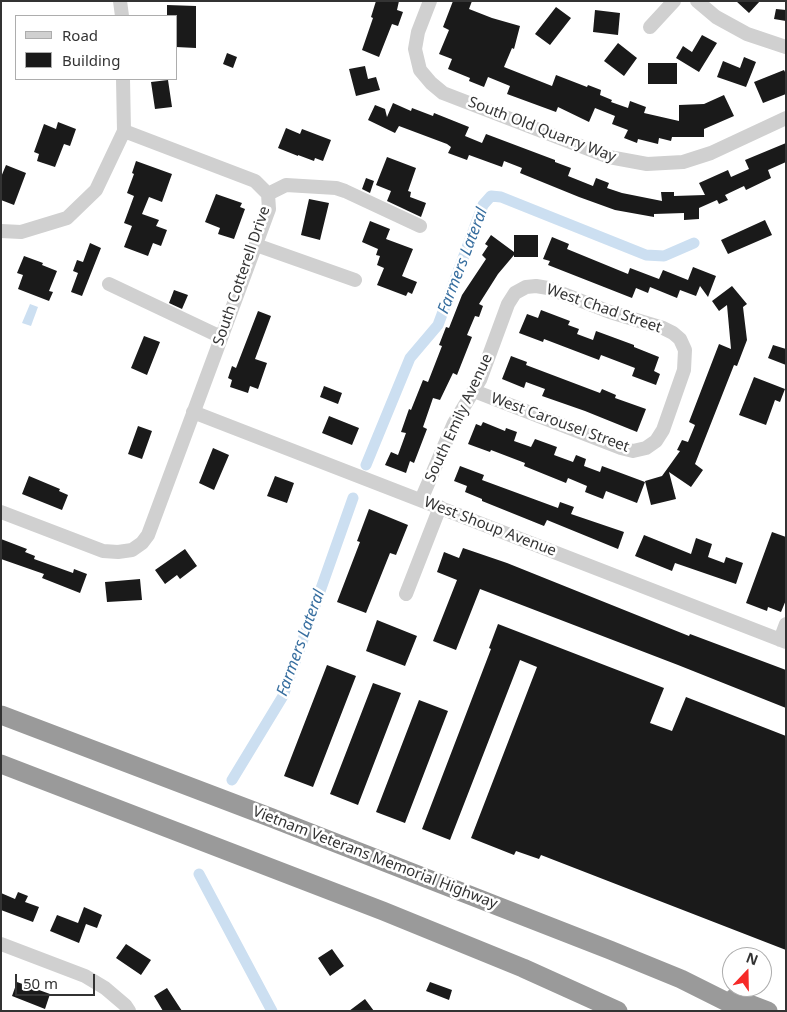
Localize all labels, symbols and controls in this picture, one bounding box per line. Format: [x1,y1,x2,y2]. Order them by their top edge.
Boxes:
legend [15,15,178,80]
text: Road [62,25,98,45]
text: Building [62,50,120,70]
street label: South Old Quarry Way [466,93,618,167]
street label: South Cotterell Drive [210,204,274,348]
water label: Farmers Lateral [434,205,492,317]
street label: West Chad Street [544,281,664,337]
street label: South Emily Avenue [421,351,497,485]
street label: West Carousel Street [488,390,632,456]
street label: West Shoup Avenue [421,493,559,561]
water label: Farmers Lateral [273,587,329,699]
street label: Vietnam Veterans Memorial Highway [250,803,500,913]
north arrow [722,947,772,997]
text: N [743,948,761,969]
scale bar [18,964,98,996]
text: 50 m [23,973,58,993]

